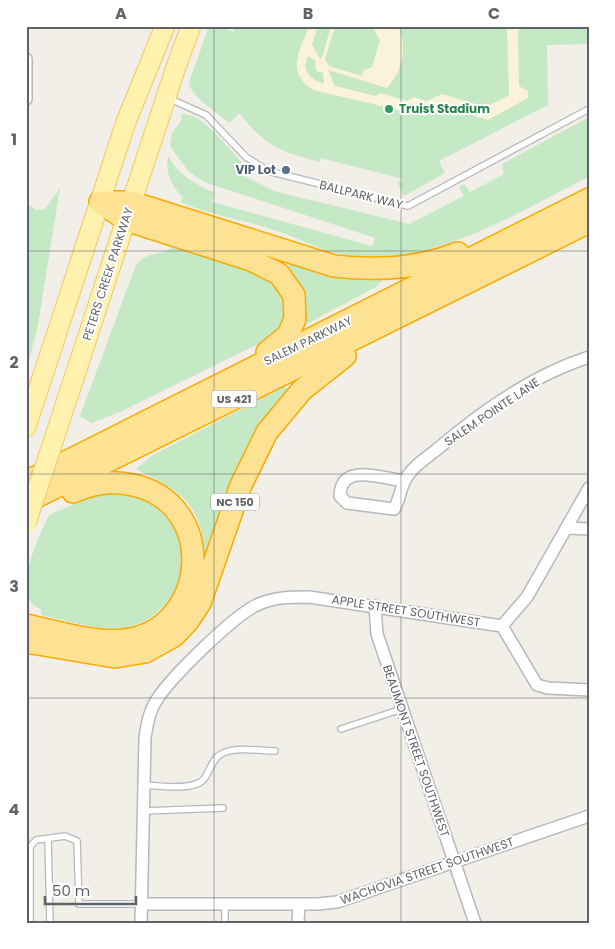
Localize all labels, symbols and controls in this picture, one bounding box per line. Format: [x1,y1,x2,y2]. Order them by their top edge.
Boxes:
text: A [115,2,127,25]
text: B [303,2,313,25]
text: C [488,2,500,25]
place label: Truist Stadium [399,100,490,117]
marker: Truist Stadium [383,103,395,115]
text: 1 [11,128,17,151]
place label: VIP Lot [235,161,276,178]
marker: VIP Lot [280,164,292,176]
street label: BALLPARK WAY [318,176,405,213]
street label: PETERS CREEK PARKWAY [78,205,137,343]
street label: SALEM PARKWAY [261,312,355,369]
text: 2 [9,351,19,374]
street label: SALEM POINTE LANE [441,373,543,450]
road number: US 421 [212,390,256,408]
road number: NC 150 [211,494,259,511]
text: 3 [9,575,19,598]
street label: APPLE STREET SOUTHWEST [331,590,482,631]
street label: BEAUMONT STREET SOUTHWEST [379,662,454,840]
text: 4 [9,798,20,821]
street label: WACHOVIA STREET SOUTHWEST [338,833,516,908]
scale bar [45,874,136,906]
text: 50 m [52,880,90,901]

